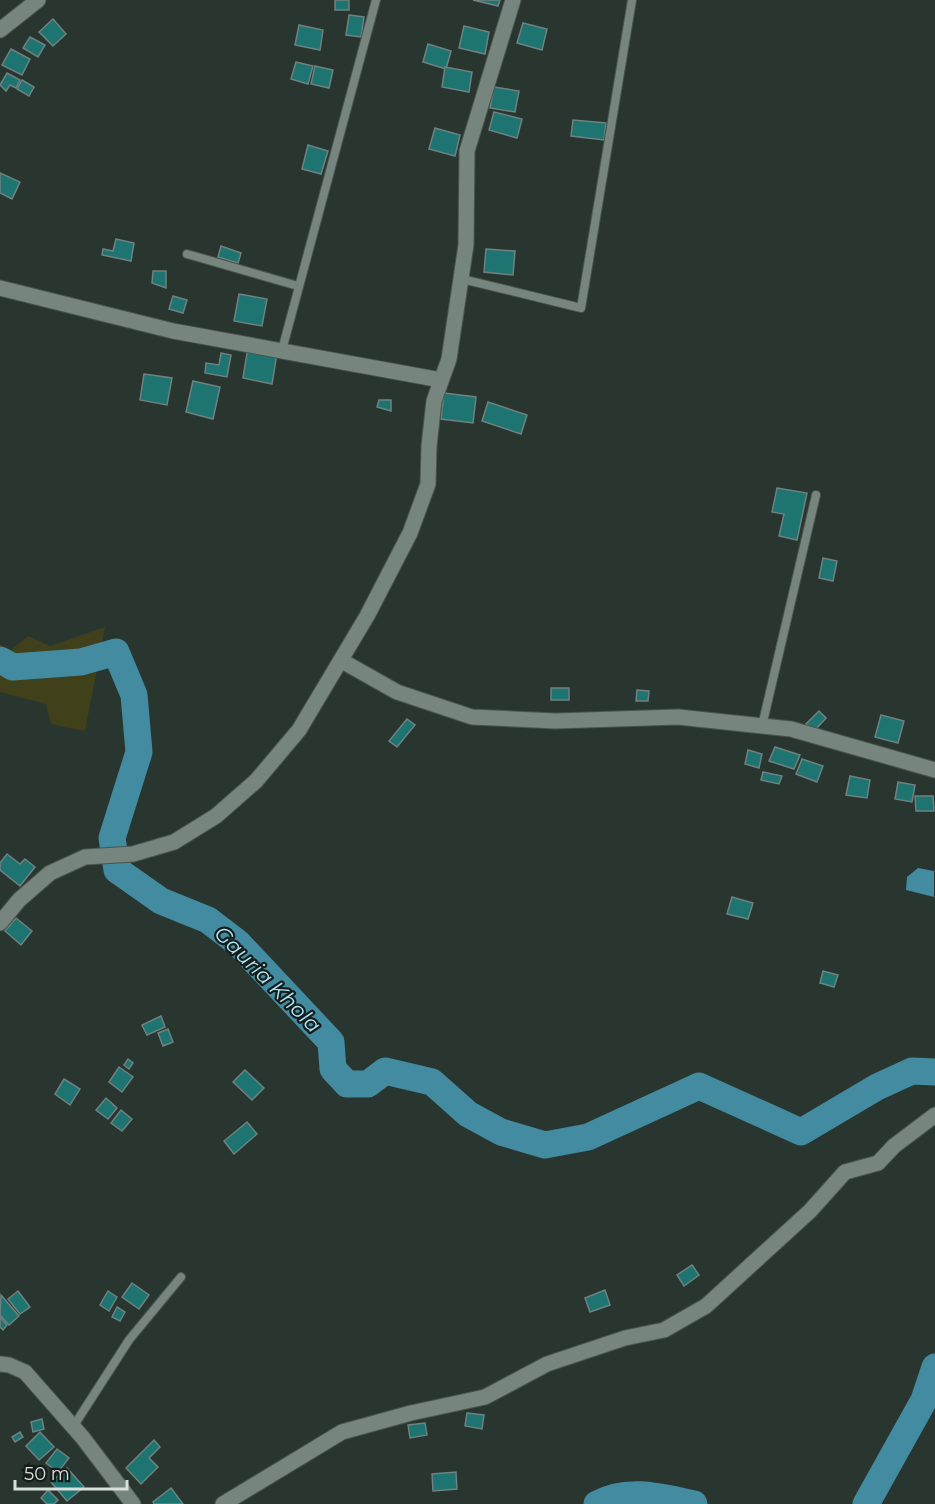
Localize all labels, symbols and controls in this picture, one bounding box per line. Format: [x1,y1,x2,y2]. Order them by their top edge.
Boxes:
water label: Gauria Khola [210,921,326,1037]
scale bar [15,1453,128,1491]
text: 50 m [24,1463,70,1485]

